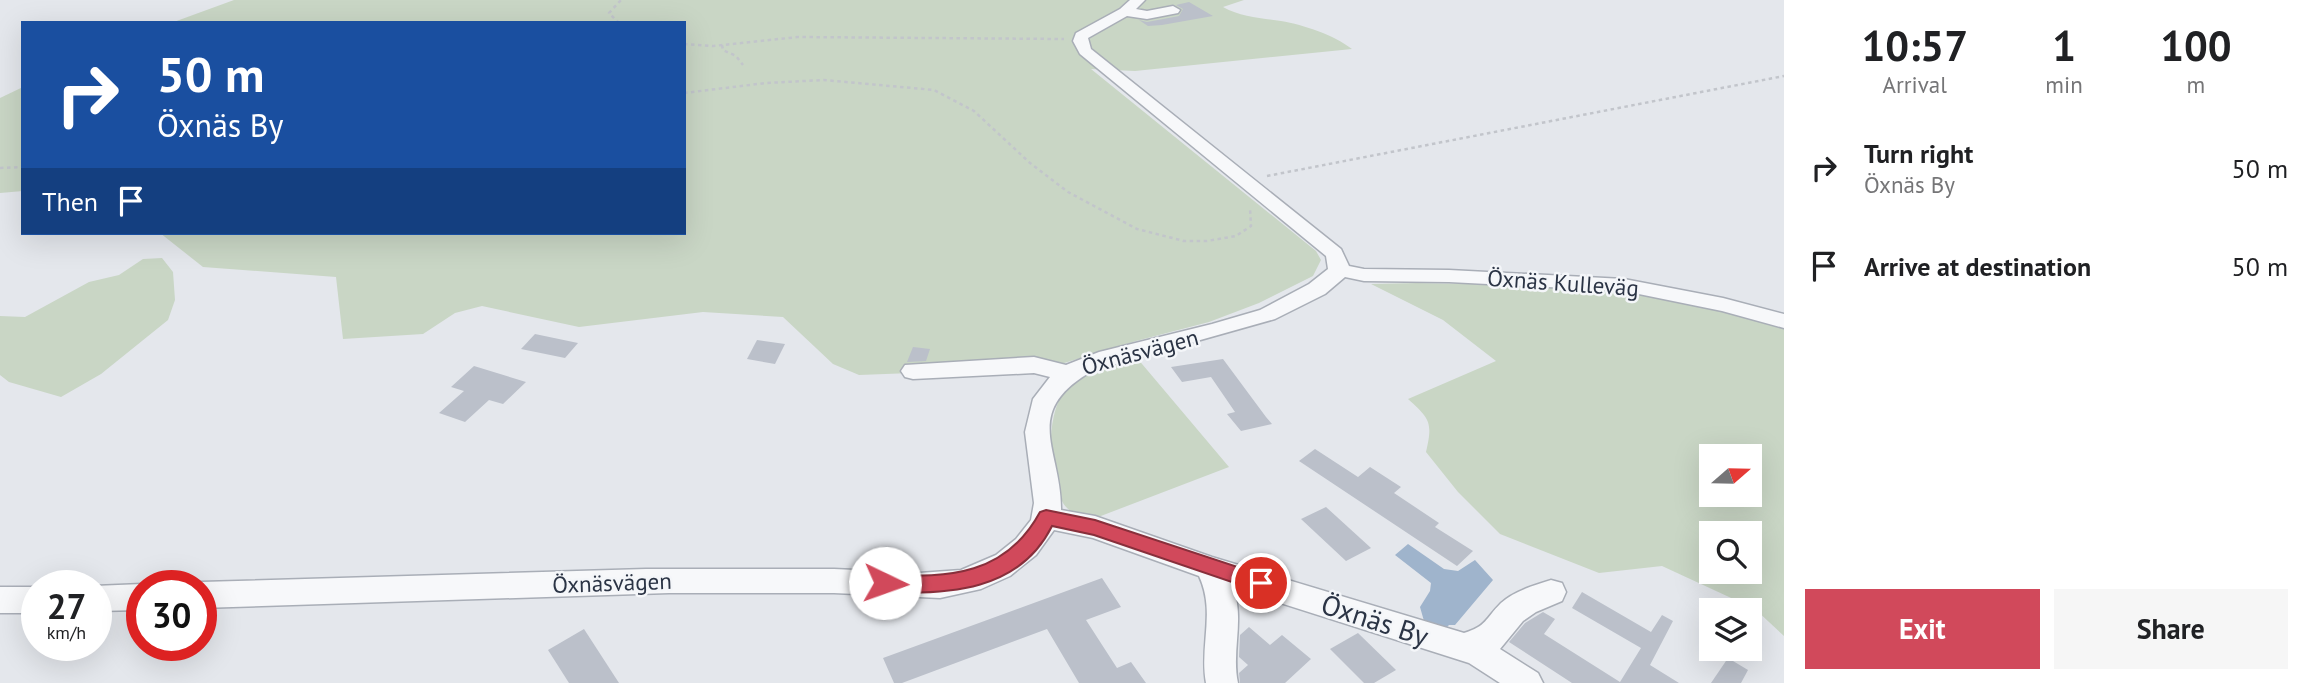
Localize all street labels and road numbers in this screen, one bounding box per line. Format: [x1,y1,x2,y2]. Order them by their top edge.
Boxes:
street label: Öxnäs Kulleväg [1486,263,1640,302]
street label: Öxnäsvägen [1078,322,1201,381]
street label: Öxnäsvägen [552,566,672,599]
street label: Öxnäs By [1317,585,1433,654]

